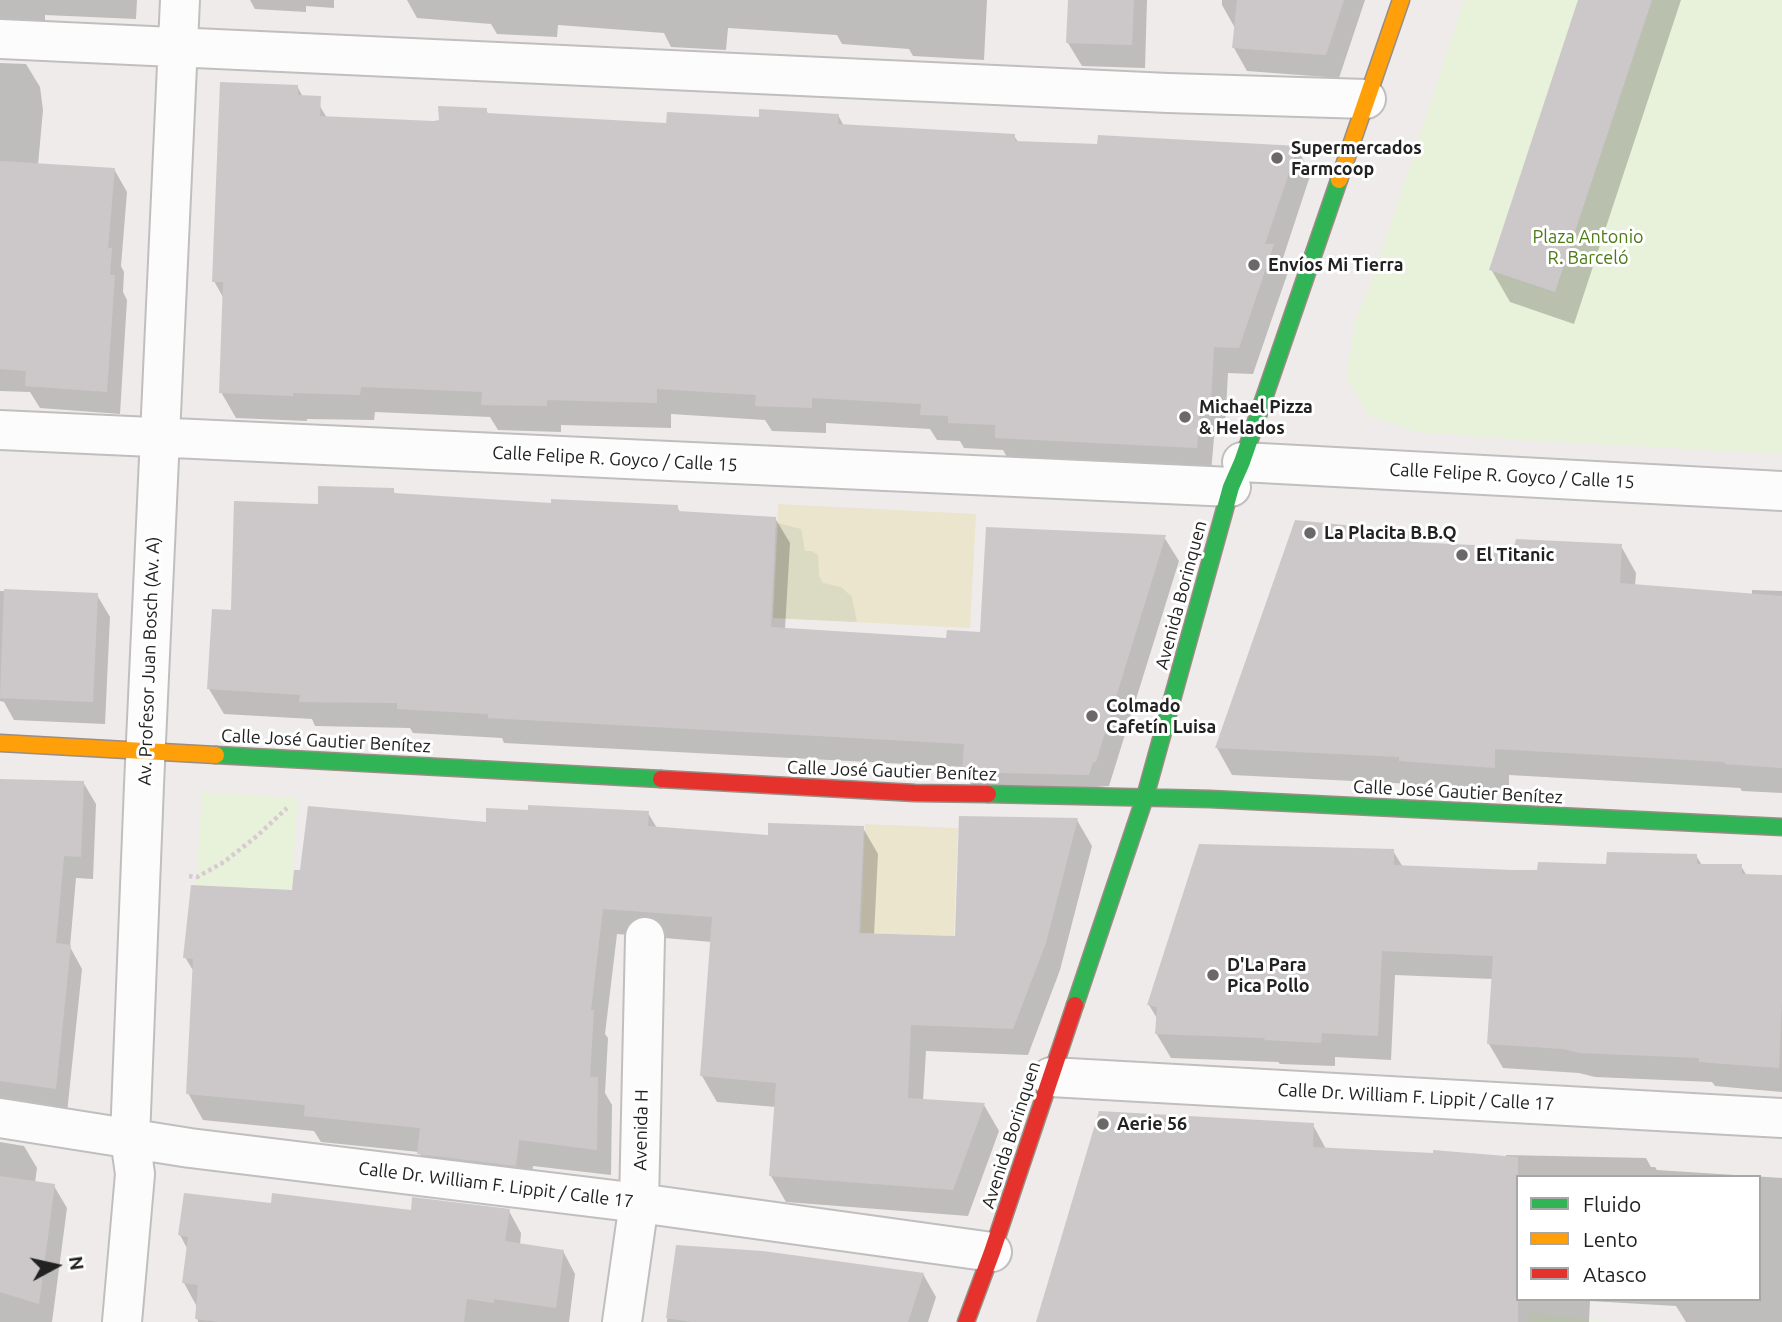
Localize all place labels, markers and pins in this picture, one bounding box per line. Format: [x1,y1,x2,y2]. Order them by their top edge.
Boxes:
place label: Supermercados Farmcoop [1291,137,1422,180]
marker: Supermercados Farmcoop [1269,150,1285,166]
place label: Envíos Mi Tierra [1268,254,1404,276]
marker: Envíos Mi Tierra [1246,257,1262,273]
place label: Michael Pizza & Helados [1199,396,1313,438]
marker: Michael Pizza & Helados [1177,409,1193,425]
place label: La Placita B.B.Q [1324,522,1457,544]
marker: La Placita B.B.Q [1302,525,1318,541]
place label: El Titanic [1476,544,1554,566]
marker: El Titanic [1454,547,1470,563]
place label: Colmado Cafetín Luisa [1106,695,1216,738]
marker: Colmado Cafetín Luisa [1084,708,1100,724]
place label: D'La Para Pica Pollo [1227,954,1310,996]
marker: D'La Para Pica Pollo [1205,967,1221,983]
place label: Aerie 56 [1117,1113,1187,1135]
marker: Aerie 56 [1095,1116,1111,1132]

